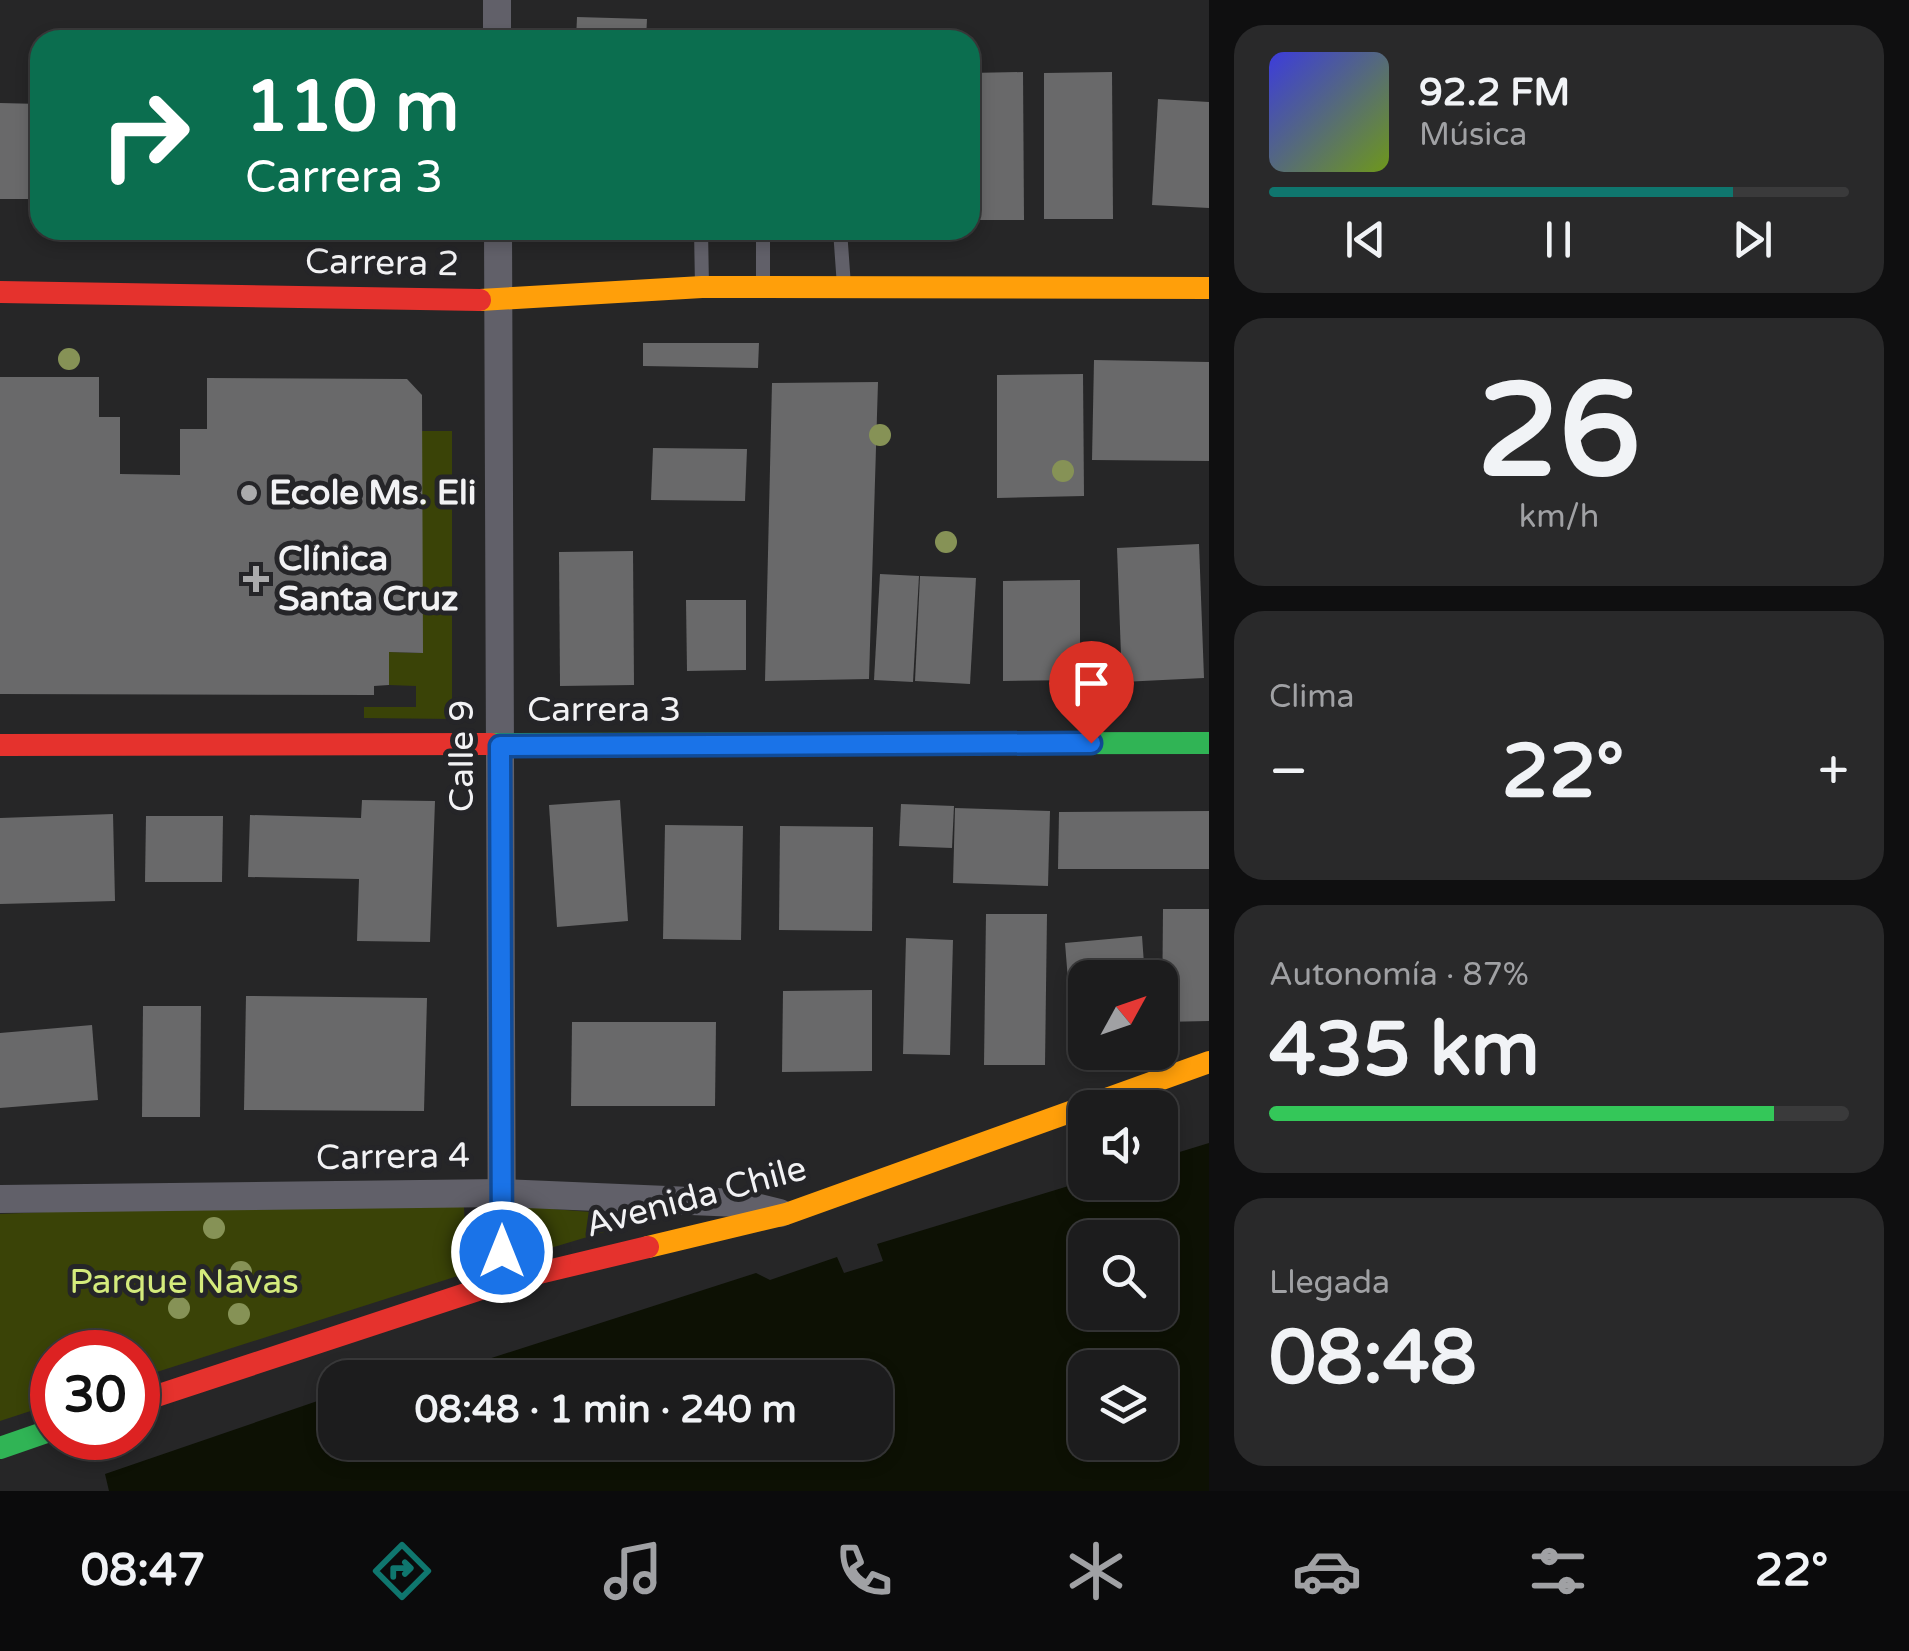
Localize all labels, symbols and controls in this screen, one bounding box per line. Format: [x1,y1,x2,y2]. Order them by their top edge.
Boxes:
text: 110 m [245,66,459,150]
icon: right [80,70,210,200]
text: 92.2 FM [1419,70,1570,116]
text: Música [1419,116,1527,154]
text: Carrera 3 [245,151,443,205]
icon: previous [1338,212,1393,267]
icon: pause [1531,212,1586,267]
icon: next [1725,212,1780,267]
street label: Carrera 2 [305,241,459,285]
text: 26 [1477,355,1641,511]
place label: Ecole Ms. Eli [269,472,476,514]
marker: Ecole Ms. Eli [238,482,260,504]
text: km/h [1519,498,1599,536]
place label: Clínica Santa Cruz [278,538,459,620]
marker: Clínica Santa Cruz [243,566,269,592]
pin [1049,641,1134,744]
icon: arrive [1064,656,1119,711]
text: Clima [1269,678,1355,716]
street label: Carrera 3 [527,689,681,731]
street label: Calle 9 [441,700,483,812]
text: 22° [1502,727,1624,817]
text: − [1269,739,1308,805]
text: + [1818,739,1849,805]
text: Autonomía · 87% [1269,956,1529,994]
north arrow [1068,960,1178,1070]
map controls [1068,960,1178,1460]
text: 435 km [1269,1005,1540,1095]
button: sound [1068,1090,1178,1200]
street label: Carrera 4 [316,1135,470,1179]
street label: Avenida Chile [581,1147,811,1247]
position arrow [450,1200,554,1304]
button: search [1068,1220,1178,1330]
park label: Parque Navas [69,1261,299,1303]
text: Llegada [1269,1264,1390,1302]
text: 08:48 [1269,1313,1477,1403]
speed limit sign: 30 [30,1330,160,1460]
button: layers [1068,1350,1178,1460]
text: 08:48 · 1 min · 240 m [414,1387,797,1433]
icon: directions [367,1536,437,1606]
icon: music [598,1536,668,1606]
icon: phone [829,1536,899,1606]
icon: climate [1061,1536,1131,1606]
icon: car [1292,1536,1362,1606]
icon: filters [1523,1536,1593,1606]
text: 08:47 [81,1544,205,1598]
text: 22° [1755,1544,1828,1598]

